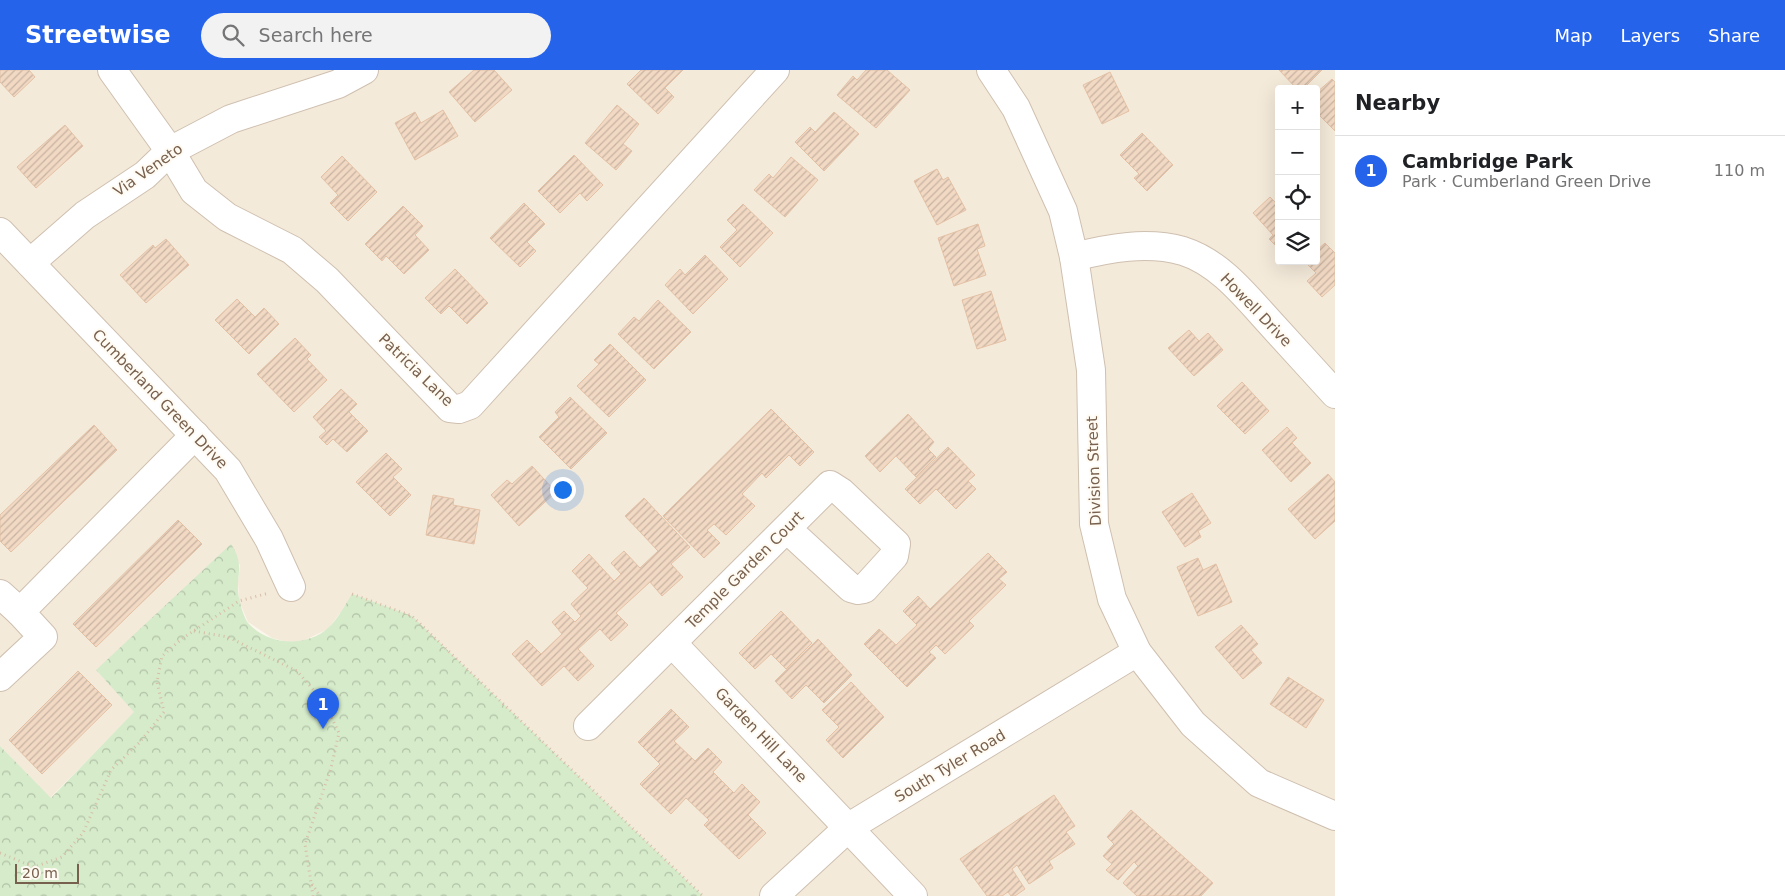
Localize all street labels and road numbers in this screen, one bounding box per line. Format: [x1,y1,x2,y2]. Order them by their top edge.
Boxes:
street label: Via Veneto [110,140,186,200]
street label: Howell Drive [1217,270,1295,350]
street label: Cumberland Green Drive [89,326,231,472]
street label: Patricia Lane [375,330,457,410]
street label: Division Street [1083,416,1105,526]
street label: Temple Garden Court [682,507,808,633]
street label: Garden Hill Lane [711,684,811,786]
street label: South Tyler Road [891,726,1009,806]

